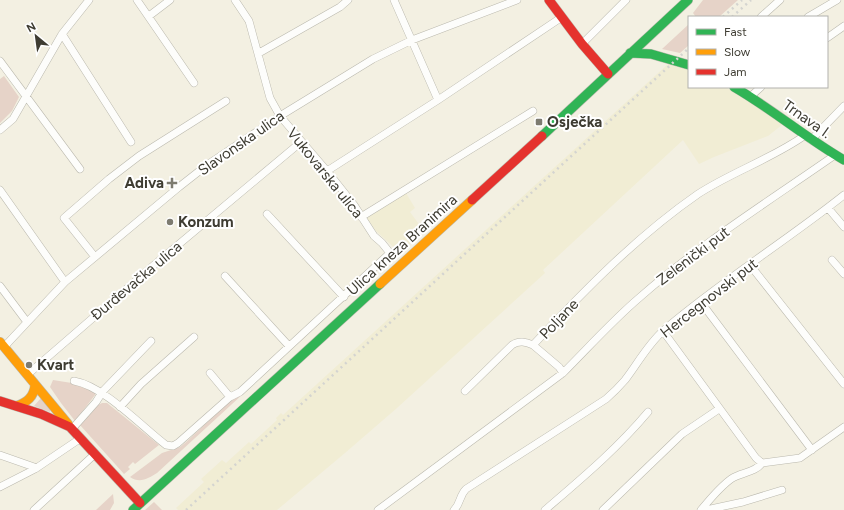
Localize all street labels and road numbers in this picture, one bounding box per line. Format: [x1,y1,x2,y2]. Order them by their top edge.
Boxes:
street label: Trnava I. [779,96,835,142]
street label: Slavonska ulica [194,107,288,179]
street label: Vukovarska ulica [283,124,367,222]
street label: Ulica kneza Branimira [343,191,461,299]
street label: Zelenički put [653,223,733,289]
street label: Đurđevačka ulica [86,237,186,325]
street label: Hercegnovski put [657,254,762,342]
street label: Poljane [536,295,582,343]

